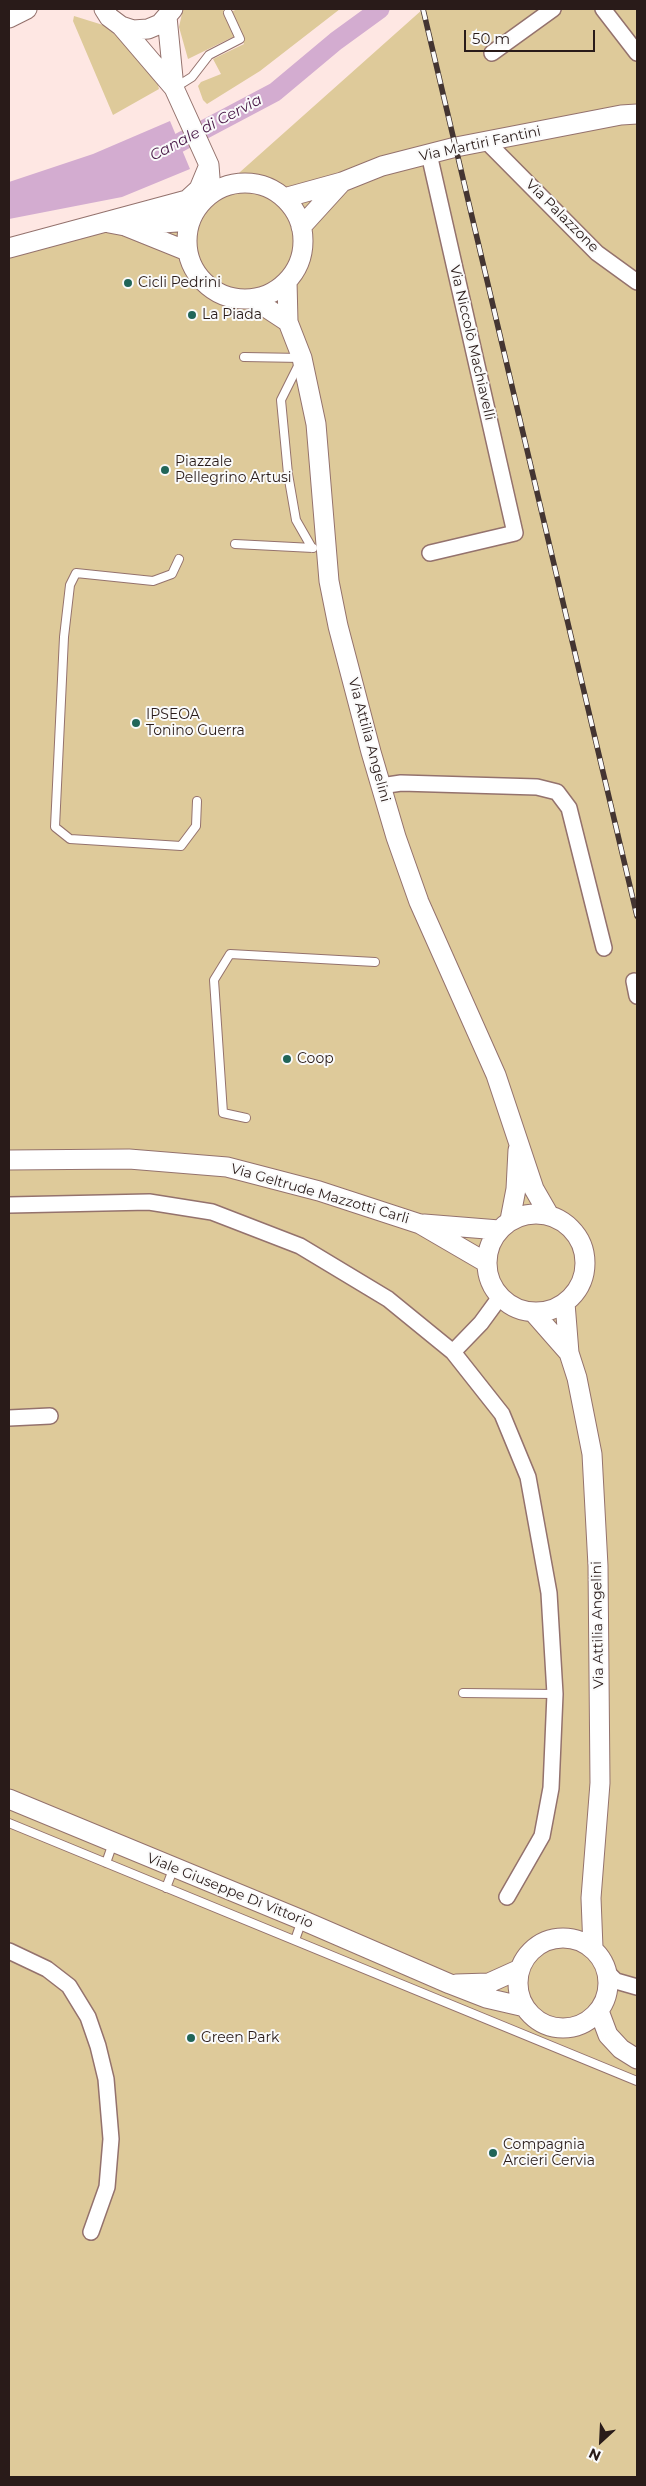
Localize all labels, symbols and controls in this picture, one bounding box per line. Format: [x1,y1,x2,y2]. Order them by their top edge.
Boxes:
scale bar [466,20,597,52]
text: 50 m [472,29,510,48]
water label: Canale di Cervia [147,91,265,165]
street label: Via Martiri Fantini [418,123,542,165]
street label: Via Palazzone [522,176,602,256]
street label: Via Niccolò Machiavelli [446,264,498,422]
place label: Cicli Pedrini [138,275,221,291]
marker: Cicli Pedrini [122,277,134,289]
place label: La Piada [202,307,262,323]
marker: La Piada [186,309,198,321]
place label: Piazzale Pellegrino Artusi [175,454,292,487]
marker: Piazzale Pellegrino Artusi [159,464,171,476]
street label: Via Attilia Angelini [344,676,394,804]
place label: IPSEOA Tonino Guerra [146,707,245,740]
marker: IPSEOA Tonino Guerra [130,717,142,729]
place label: Coop [297,1051,334,1067]
marker: Coop [281,1053,293,1065]
street label: Via Geltrude Mazzotti Carli [229,1160,411,1228]
street label: Via Attilia Angelini [588,1561,608,1689]
street label: Viale Giuseppe Di Vittorio [144,1850,316,1932]
place label: Green Park [201,2030,279,2046]
marker: Green Park [185,2032,197,2044]
place label: Compagnia Arcieri Cervia [503,2137,595,2170]
marker: Compagnia Arcieri Cervia [487,2147,499,2159]
north arrow [576,2416,626,2466]
text: N [586,2444,604,2465]

